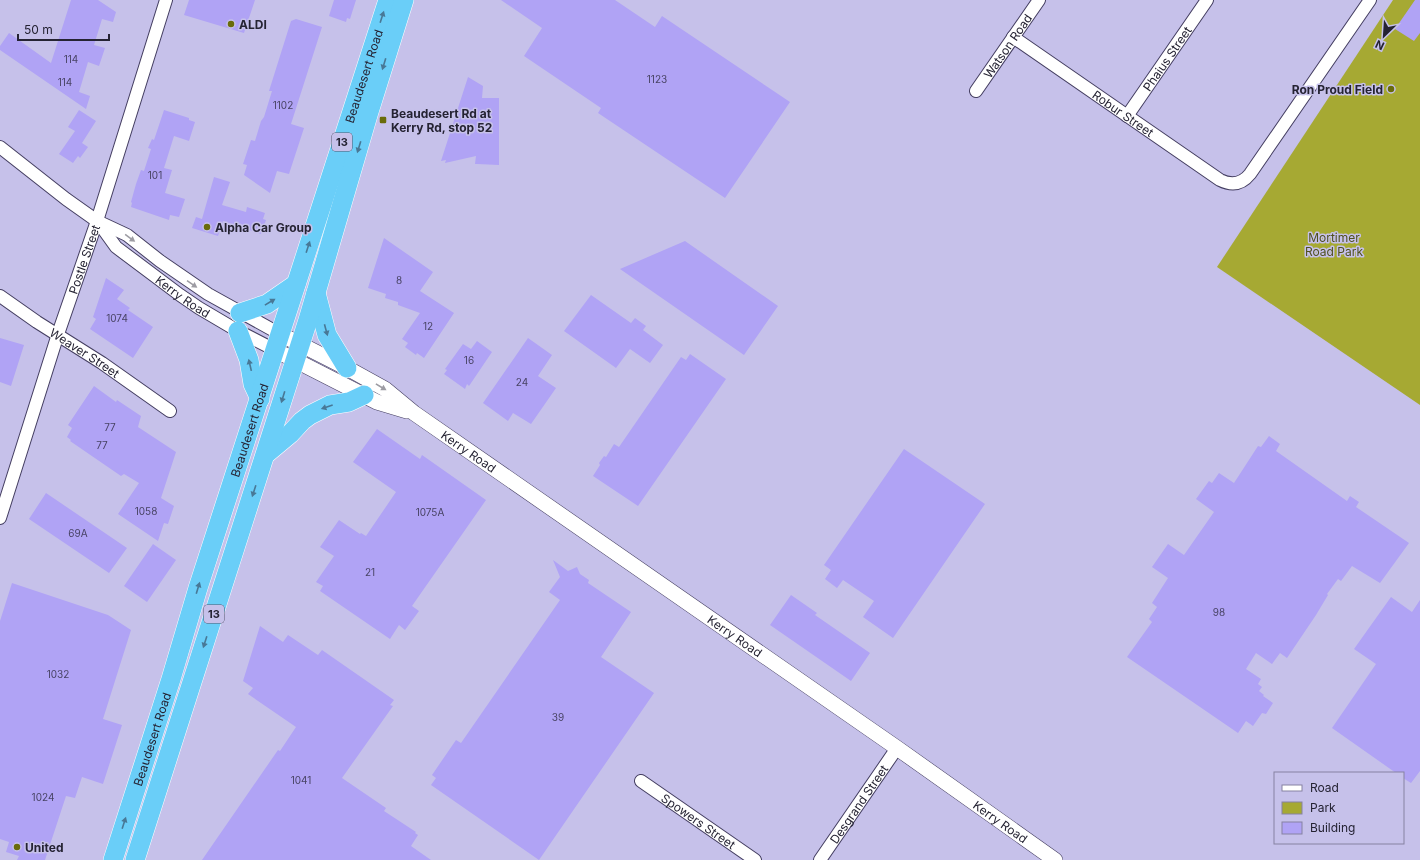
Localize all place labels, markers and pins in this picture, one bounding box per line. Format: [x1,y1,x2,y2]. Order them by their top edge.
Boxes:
place label: ALDI [239,17,267,32]
marker: ALDI [226,19,236,29]
place label: Ron Proud Field [1292,82,1383,97]
marker: Ron Proud Field [1386,84,1396,94]
place label: Beaudesert Rd at Kerry Rd, stop 52 [391,106,492,135]
marker: Beaudesert Rd at Kerry Rd, stop 52 [378,115,388,125]
place label: Alpha Car Group [215,220,312,235]
marker: Alpha Car Group [202,222,212,232]
place label: United [25,840,64,855]
marker: United [12,842,22,852]

